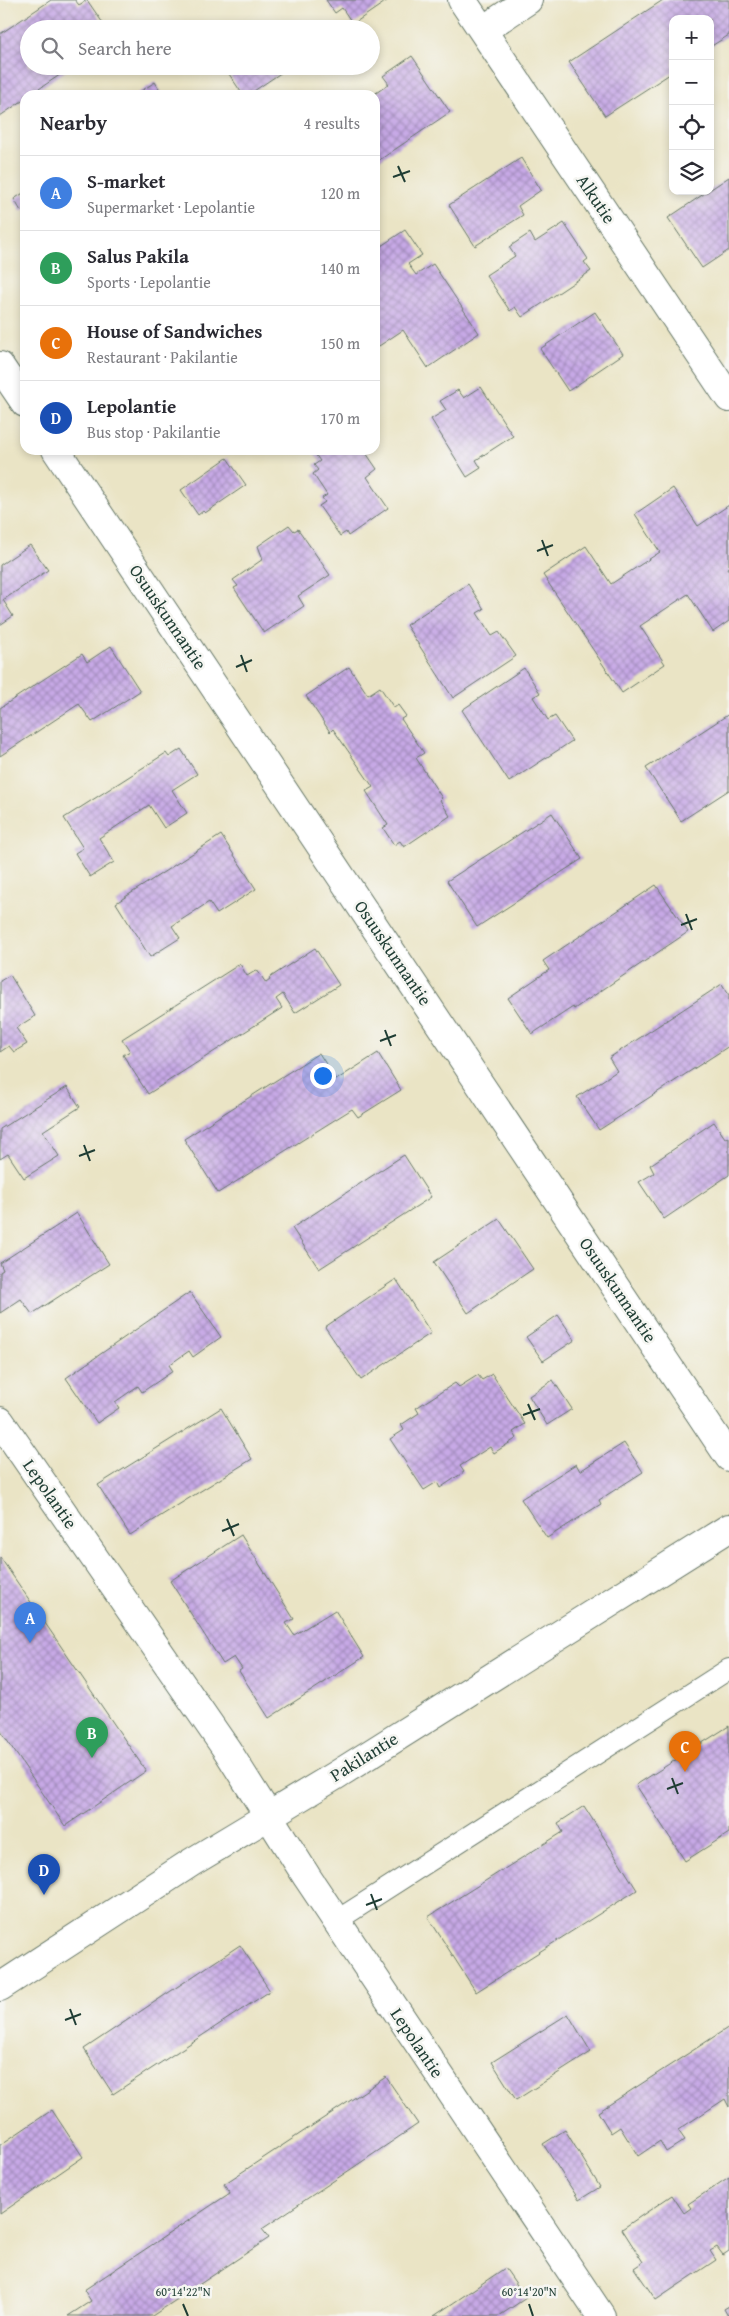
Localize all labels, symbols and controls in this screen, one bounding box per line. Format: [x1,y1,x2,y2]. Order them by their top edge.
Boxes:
map controls [669,15,714,195]
button: + [669,15,714,60]
search box [20,20,380,75]
icon: search [38,34,66,62]
text: Search here [78,34,172,62]
button: − [669,60,714,105]
button: locate [669,105,714,150]
text: Nearby [40,107,107,138]
text: 4 results [303,111,360,135]
button: layers [669,150,714,195]
text: S-market [87,167,166,195]
street label: Alkutie [570,168,623,229]
text: A [51,181,61,205]
text: 120 m [320,181,360,205]
text: Supermarket · Lepolantie [87,195,255,219]
text: Salus Pakila [87,242,189,270]
text: B [51,256,61,280]
text: 140 m [320,256,360,280]
text: Sports · Lepolantie [87,270,211,294]
text: House of Sandwiches [87,317,262,345]
text: C [51,331,61,355]
text: 150 m [320,331,360,355]
text: Restaurant · Pakilantie [87,345,238,369]
text: Lepolantie [87,392,176,420]
text: D [51,406,61,430]
text: 170 m [320,406,360,430]
text: Bus stop · Pakilantie [87,420,221,444]
street label: Osuuskunnantie [123,558,214,675]
street label: Osuuskunnantie [348,894,439,1011]
your location [310,1063,336,1089]
street label: Osuuskunnantie [573,1231,664,1348]
street label: Lepolantie [17,1453,84,1534]
pin: A [14,1602,46,1643]
pin: B [76,1717,108,1758]
street label: Pakilantie [324,1725,403,1788]
pin: C [669,1731,701,1772]
pin: D [28,1854,60,1895]
street label: Lepolantie [384,2002,451,2083]
text: 60°14'22"N [155,2283,211,2300]
text: 60°14'20"N [501,2283,557,2300]

